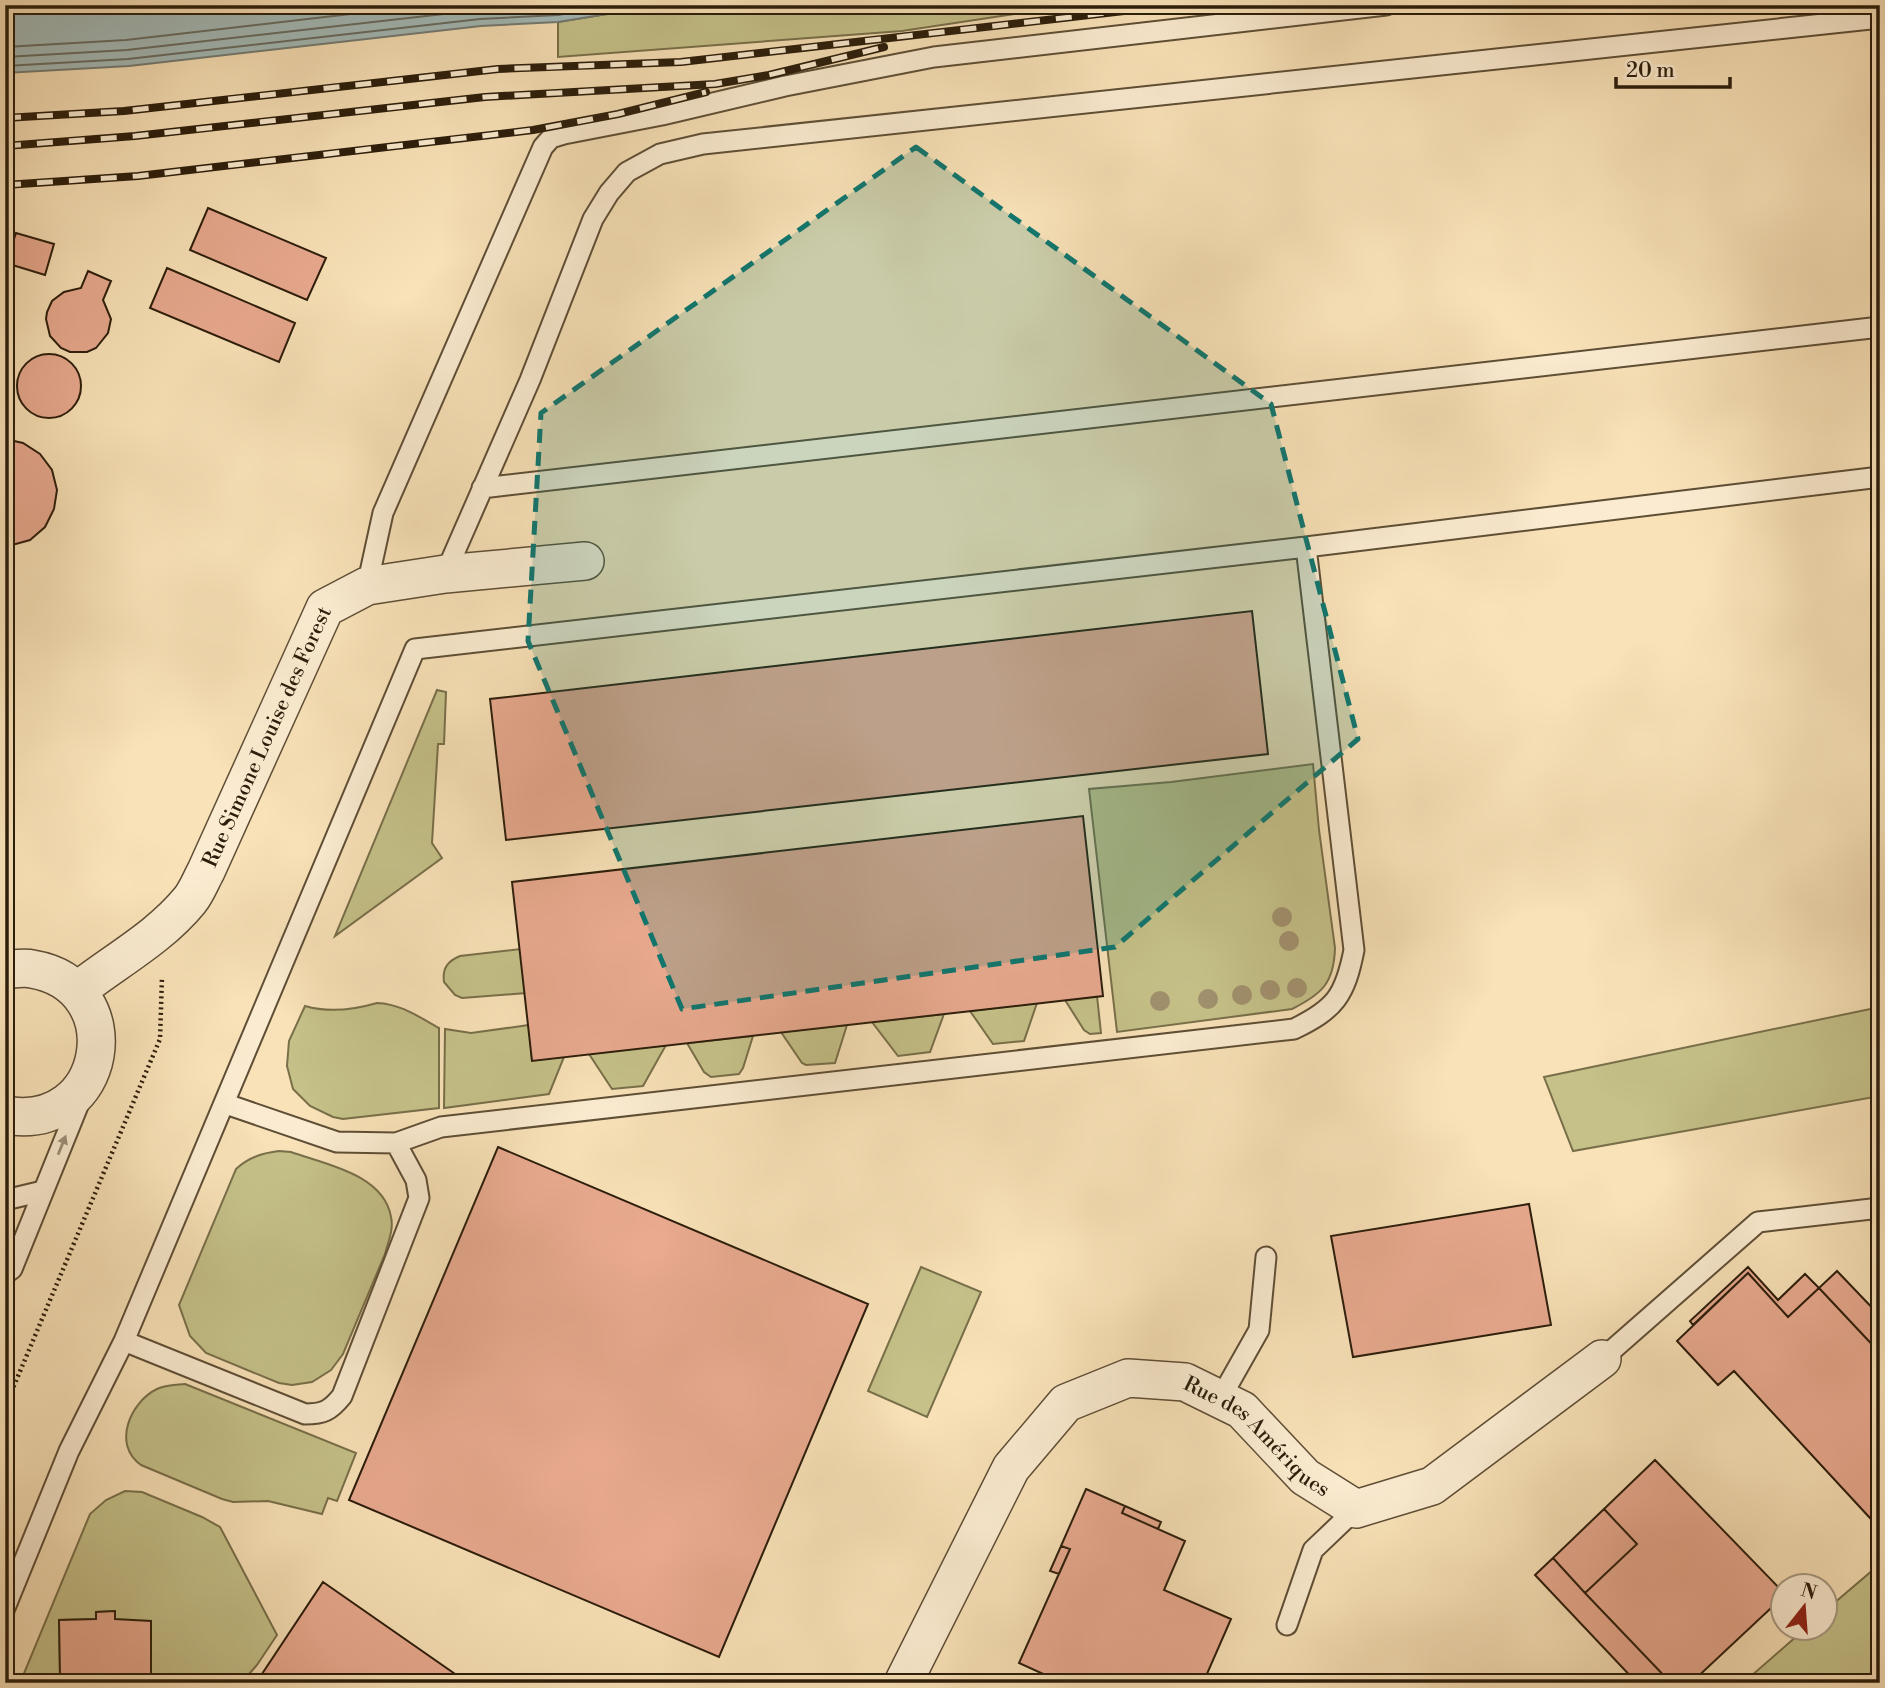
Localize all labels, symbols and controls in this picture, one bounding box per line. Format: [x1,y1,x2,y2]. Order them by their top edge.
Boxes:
scale bar [1616,46,1729,90]
text: 20 m [1626,58,1675,84]
street label: Rue Simone Louise des Forest [197,602,338,872]
one-way arrow [56,1135,67,1156]
street label: Rue des Amériques [1179,1371,1334,1503]
north arrow [1770,1572,1840,1642]
text: N [1798,1578,1819,1605]

